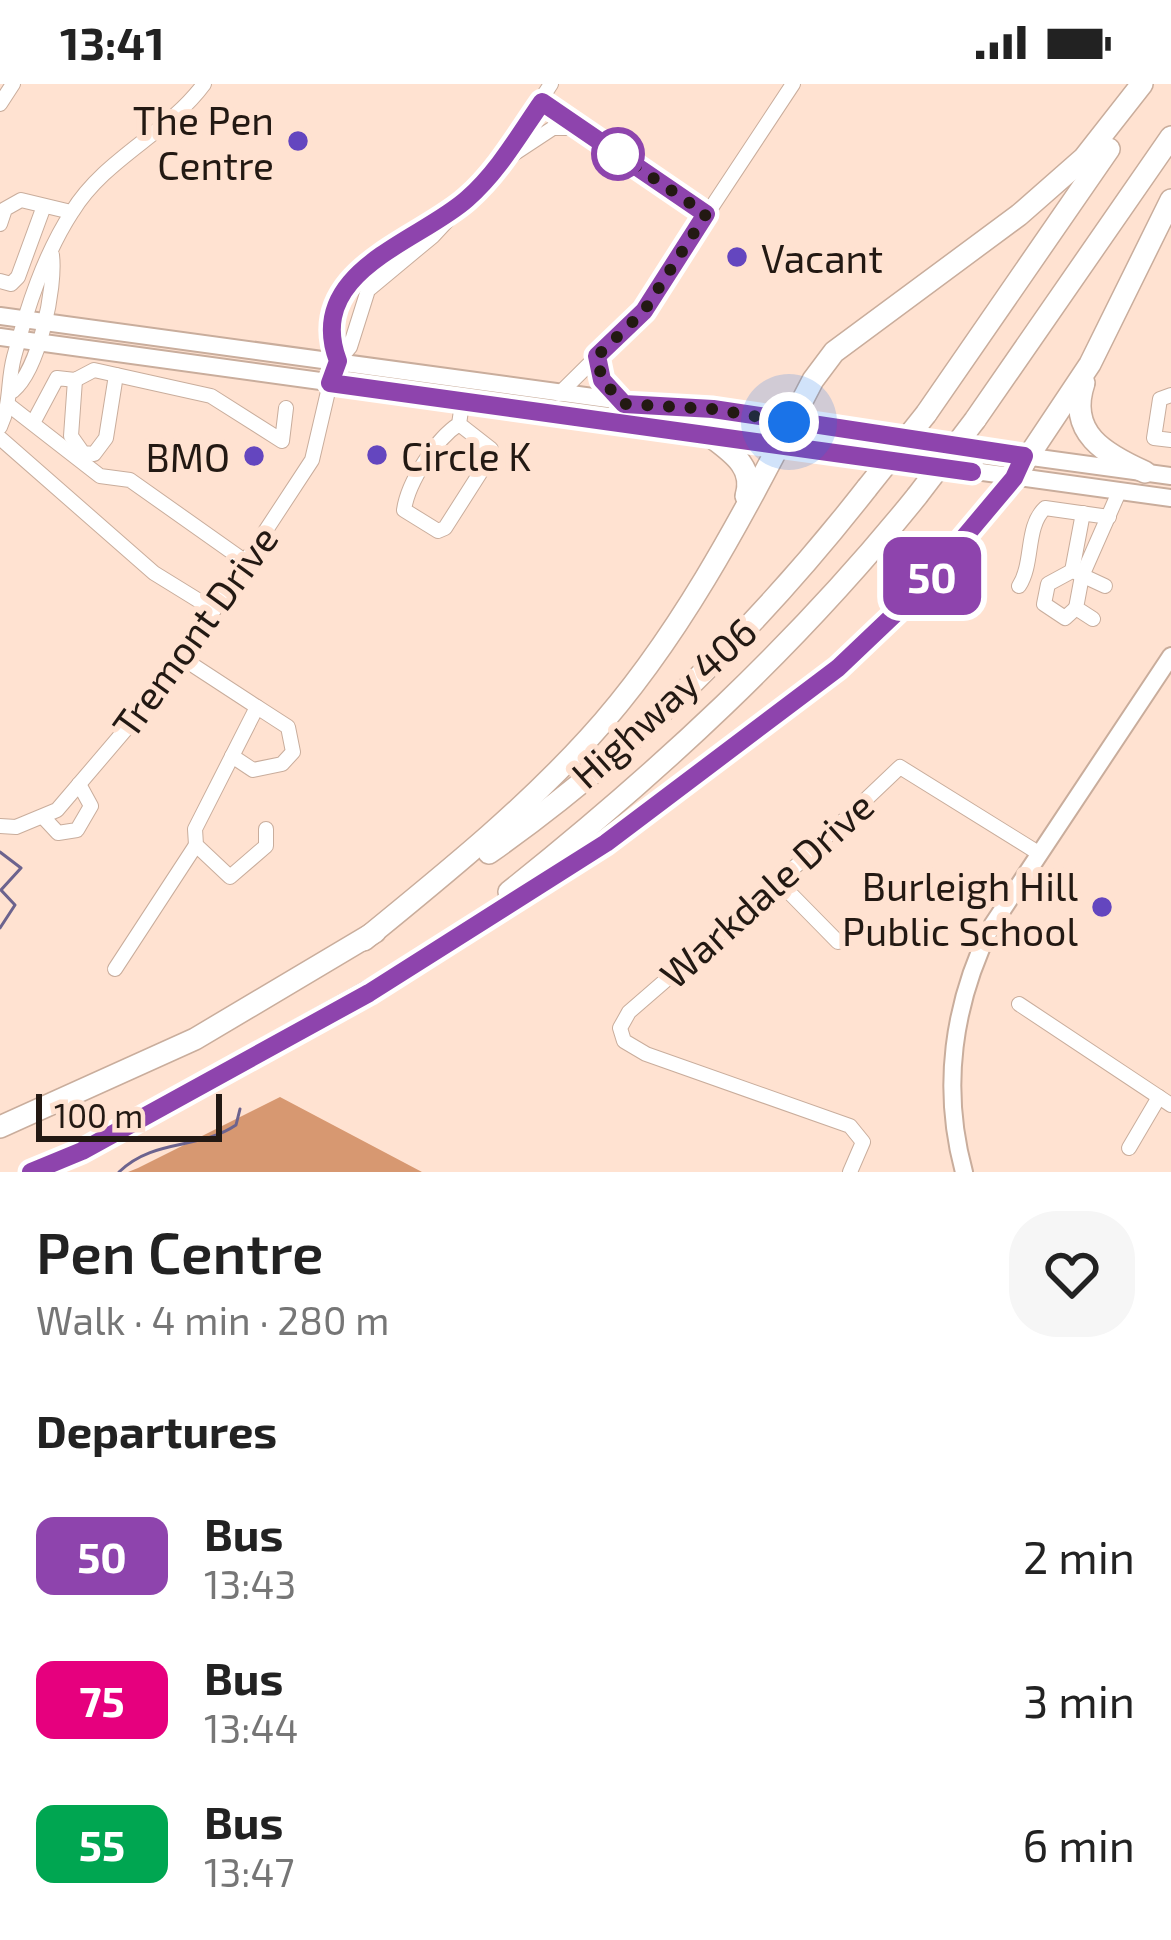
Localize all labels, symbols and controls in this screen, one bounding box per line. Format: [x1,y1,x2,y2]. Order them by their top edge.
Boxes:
text: 13:41 [60,15,165,69]
place label: The Pen Centre [133,96,274,188]
marker: The Pen Centre [285,128,311,154]
unlabelled marker [593,129,643,179]
place label: Vacant [761,234,883,281]
marker: Vacant [724,244,750,270]
your location [759,392,819,452]
place label: Circle K [401,432,531,479]
place label: BMO [146,433,230,480]
marker: Circle K [364,442,390,468]
marker: BMO [241,443,267,469]
street label: Tremont Drive [101,516,287,746]
line badge: 50 [878,537,986,615]
text: 50 [907,551,957,601]
street label: Highway 406 [561,607,765,797]
street label: Warkdale Drive [650,781,882,997]
place label: Burleigh Hill Public School [842,862,1078,954]
marker: Burleigh Hill Public School [1089,894,1115,920]
scale bar [36,1088,222,1141]
text: 100 m [54,1095,143,1135]
button: heart [1009,1211,1135,1337]
text: Pen Centre [36,1217,324,1285]
text: Walk · 4 min · 280 m [36,1296,389,1343]
text: Departures [36,1403,277,1457]
text: Bus [204,1506,283,1560]
text: 2 min [1023,1529,1135,1583]
text: 50 [77,1531,127,1581]
text: 13:43 [204,1560,296,1607]
text: Bus [204,1650,283,1704]
text: 3 min [1023,1673,1135,1727]
text: 75 [79,1675,125,1725]
text: 13:44 [204,1704,298,1751]
text: Bus [204,1794,283,1848]
text: 6 min [1022,1817,1135,1871]
text: 55 [79,1819,125,1869]
text: 13:47 [204,1848,294,1895]

